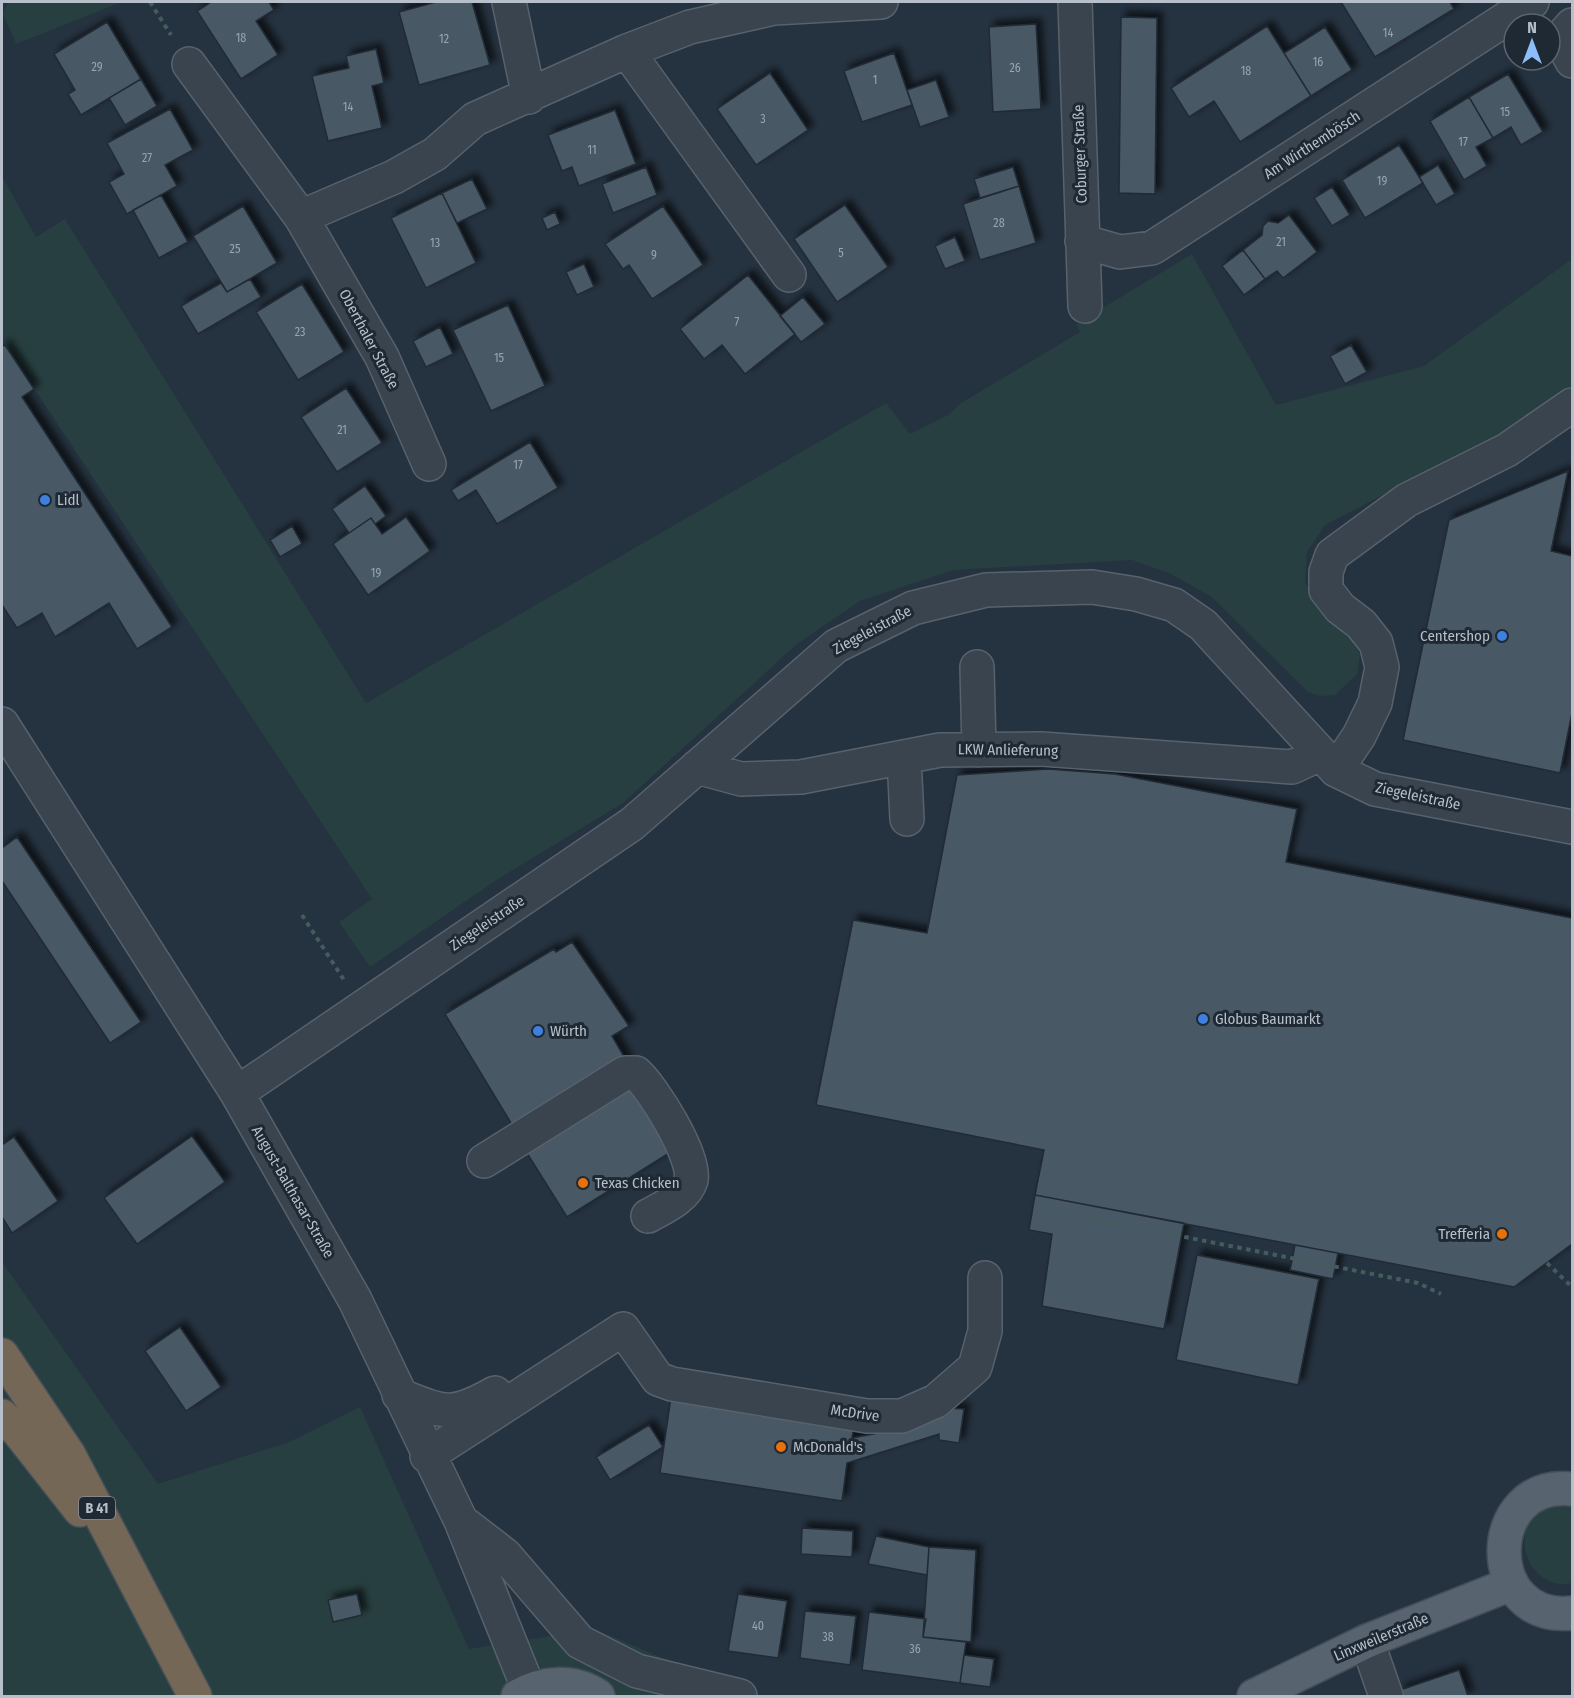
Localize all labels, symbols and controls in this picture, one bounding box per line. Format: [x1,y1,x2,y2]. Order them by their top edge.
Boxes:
north arrow [1502,12,1562,72]
text: N [1527,18,1537,37]
house number: 14 [1383,26,1393,40]
house number: 18 [236,31,246,45]
house number: 12 [439,32,449,46]
house number: 16 [1313,55,1323,69]
house number: 29 [91,60,103,74]
house number: 26 [1009,61,1021,75]
house number: 18 [1241,64,1251,78]
house number: 1 [873,73,877,87]
house number: 14 [343,100,353,114]
street label: Coburger Straße [1069,104,1091,204]
house number: 15 [1500,105,1511,119]
street label: Am Wirthembösch [1260,107,1364,183]
house number: 3 [760,112,766,126]
house number: 17 [1458,135,1468,149]
house number: 11 [587,143,597,157]
house number: 27 [142,151,152,165]
house number: 19 [1377,174,1387,188]
house number: 28 [993,216,1005,230]
house number: 21 [1276,235,1286,249]
house number: 13 [430,236,440,250]
house number: 25 [230,242,241,256]
house number: 5 [838,246,844,260]
house number: 9 [651,248,657,262]
street label: Oberthaler Straße [335,286,403,392]
house number: 7 [735,315,740,329]
house number: 23 [295,325,305,339]
house number: 15 [494,351,505,365]
house number: 21 [337,423,347,437]
house number: 17 [513,458,523,472]
place label: Lidl [57,491,79,509]
marker: Lidl [38,493,52,507]
house number: 19 [371,566,381,580]
street label: Ziegeleistraße [830,602,914,658]
place label: Centershop [1420,627,1490,645]
marker: Centershop [1495,629,1509,643]
street label: LKW Anlieferung [958,740,1058,760]
street label: Ziegeleistraße [1374,778,1462,814]
street label: Ziegeleistraße [446,891,528,955]
place label: Globus Baumarkt [1215,1010,1321,1028]
marker: Globus Baumarkt [1196,1012,1210,1026]
place label: Würth [550,1022,587,1040]
marker: Würth [531,1024,545,1038]
street label: August-Balthasar-Straße [248,1123,338,1261]
place label: Texas Chicken [595,1174,680,1192]
marker: Texas Chicken [576,1176,590,1190]
place label: Trefferia [1438,1225,1490,1243]
marker: Trefferia [1495,1227,1509,1241]
street label: McDrive [830,1401,880,1425]
place label: McDonald's [793,1438,863,1456]
marker: McDonald's [774,1440,788,1454]
road number: B 41 [79,1497,115,1519]
street label: Linxweilerstraße [1331,1609,1431,1665]
house number: 40 [752,1619,764,1633]
house number: 38 [822,1630,834,1644]
house number: 36 [909,1642,921,1656]

